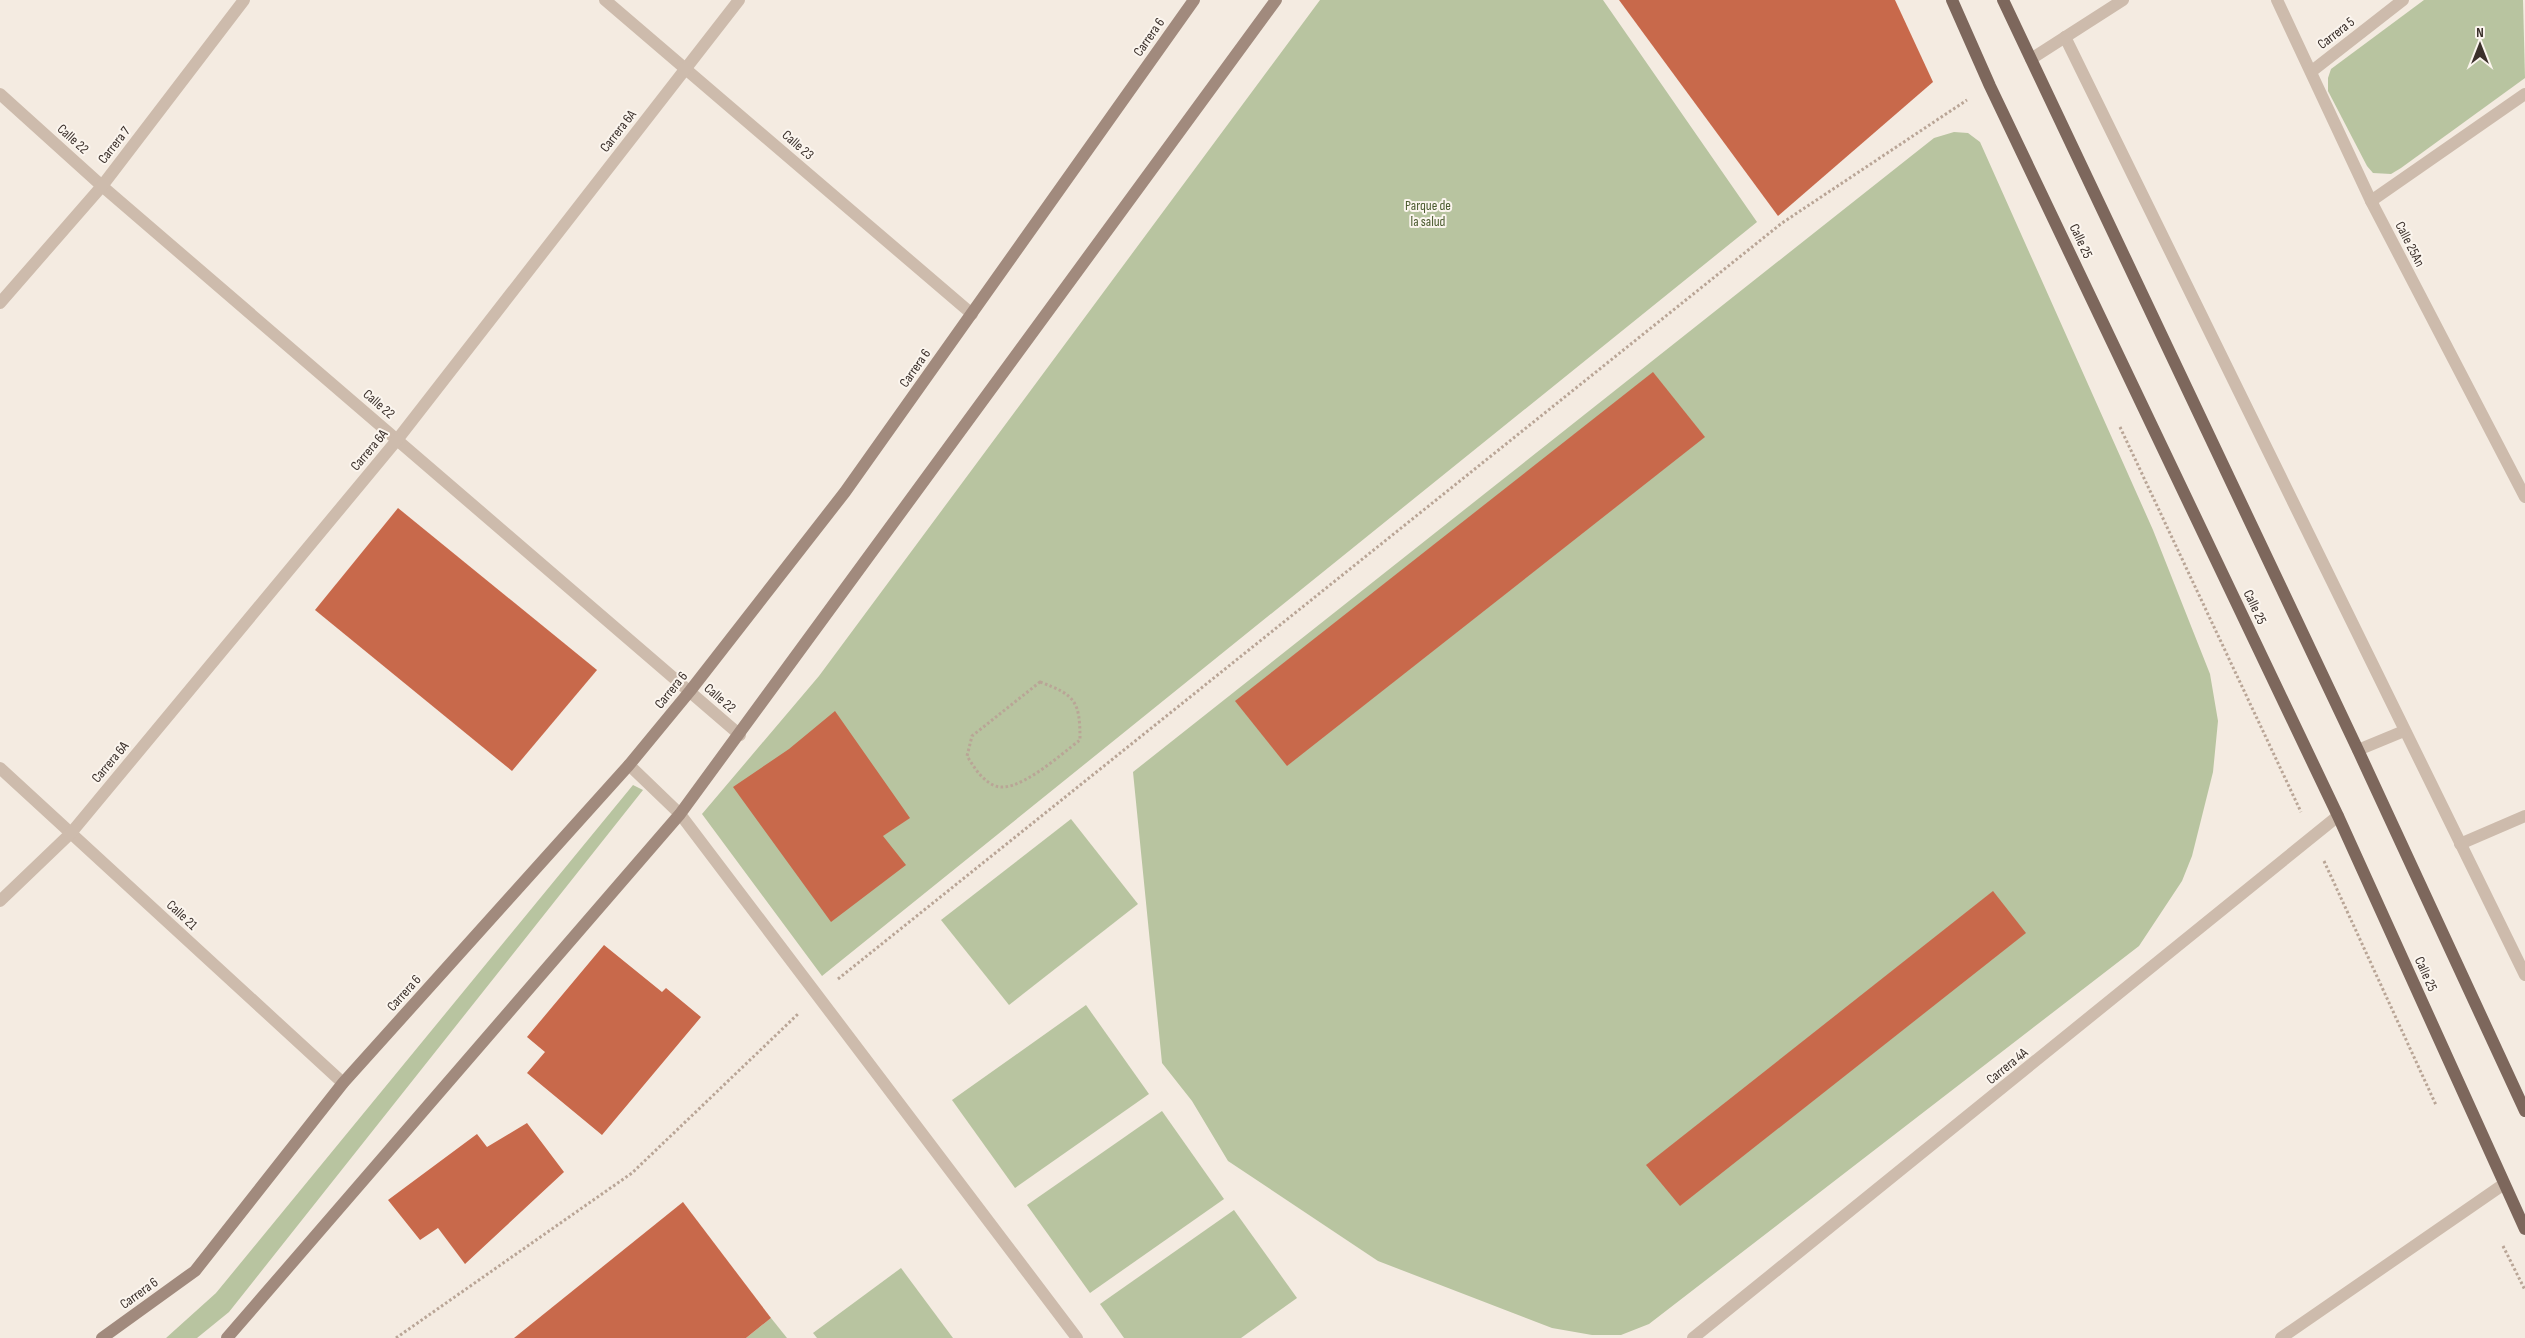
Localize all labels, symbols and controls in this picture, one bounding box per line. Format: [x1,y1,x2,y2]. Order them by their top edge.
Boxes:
street label: Carrera 5 [2314,13,2358,53]
street label: Carrera 6 [1130,15,1168,59]
north arrow [2455,20,2505,70]
text: N [2476,24,2484,41]
street label: Carrera 6A [596,106,640,156]
street label: Calle 22 [54,120,92,158]
street label: Carrera 7 [94,123,134,167]
street label: Calle 23 [779,127,818,164]
park label: Parque de la salud [1405,197,1451,230]
street label: Calle 25An [2391,218,2429,270]
street label: Calle 25 [2066,221,2097,261]
street label: Carrera 6 [896,346,934,390]
street label: Calle 22 [360,386,399,423]
street label: Carrera 6A [347,425,392,474]
street label: Calle 25 [2240,587,2271,627]
street label: Carrera 6 [651,668,691,712]
street label: Calle 22 [701,680,740,717]
street label: Carrera 6A [88,737,133,786]
street label: Calle 21 [163,897,201,933]
street label: Calle 25 [2411,954,2441,994]
street label: Carrera 6 [383,971,425,1015]
street label: Carrera 4A [1983,1043,2032,1088]
street label: Carrera 6 [117,1274,161,1312]

